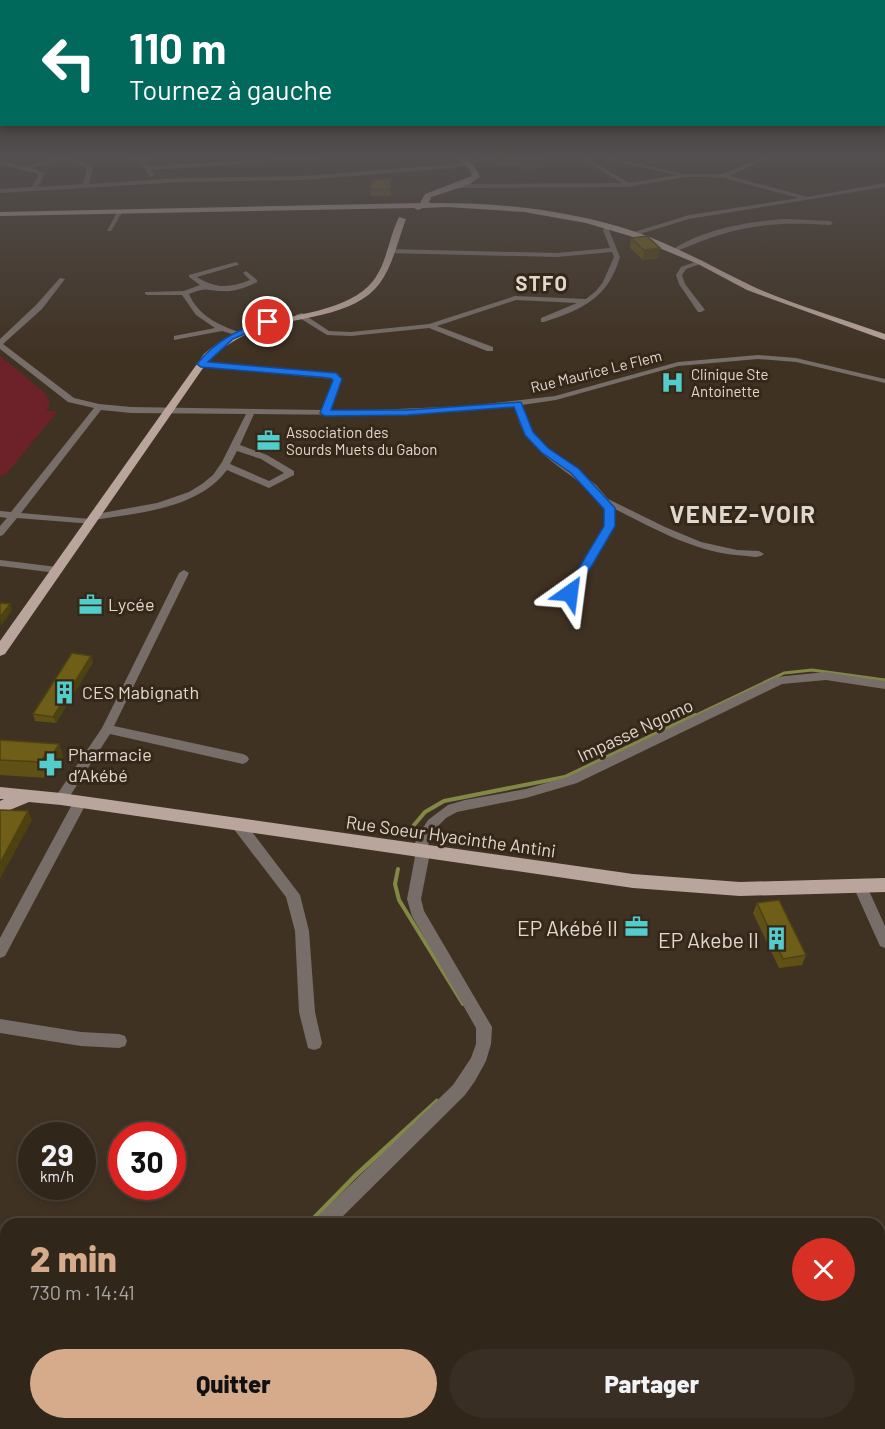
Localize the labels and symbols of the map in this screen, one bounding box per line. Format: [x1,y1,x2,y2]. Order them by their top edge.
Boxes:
district label: STFO [515,271,569,295]
pin [242,296,293,347]
street label: Rue Maurice Le Flem [529,346,663,396]
place label: Clinique Ste Antoinette [691,365,769,400]
hospital icon: Clinique Ste Antoinette [660,370,686,396]
place label: Association des Sourds Muets du Gabon [286,423,437,458]
office icon: Association des Sourds Muets du Gabon [255,428,281,454]
district label: VENEZ-VOIR [670,499,816,528]
position arrow [538,561,602,625]
office icon: Lycée [77,591,103,617]
place label: Lycée [108,593,155,615]
building icon: CES Mabignath [51,679,77,705]
place label: CES Mabignath [82,681,199,703]
street label: Impasse Ngomo [574,694,696,766]
place label: Pharmacie d’Akébé [68,743,152,786]
pharmacy icon: Pharmacie d’Akébé [37,751,63,777]
street label: Rue Soeur Hyacinthe Antini [345,810,557,862]
office icon: EP Akébé II [623,914,649,940]
place label: EP Akébé II [517,915,618,940]
building icon: EP Akebe II [764,926,790,952]
place label: EP Akebe II [658,927,759,952]
speed limit sign: 30 [108,1122,186,1200]

